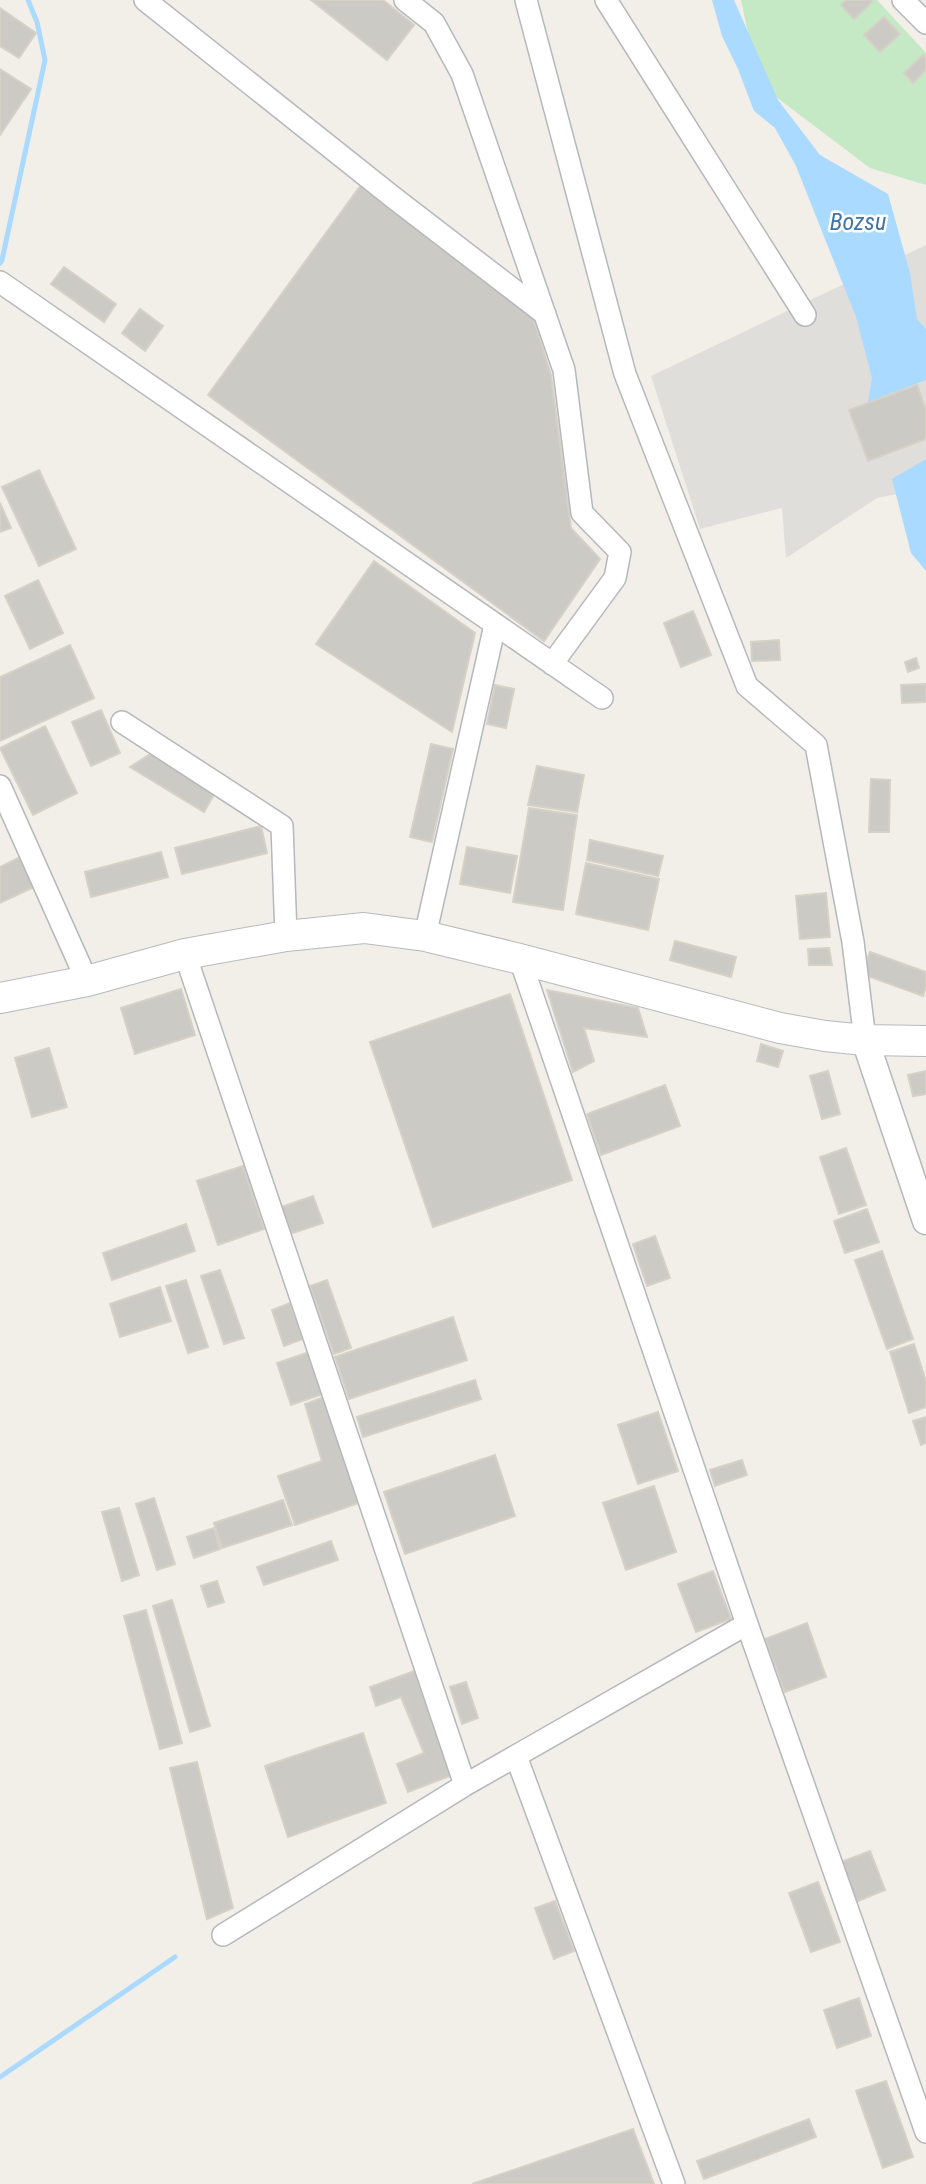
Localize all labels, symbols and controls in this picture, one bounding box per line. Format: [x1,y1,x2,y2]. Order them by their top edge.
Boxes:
water label: Bozsu [830,208,886,236]

